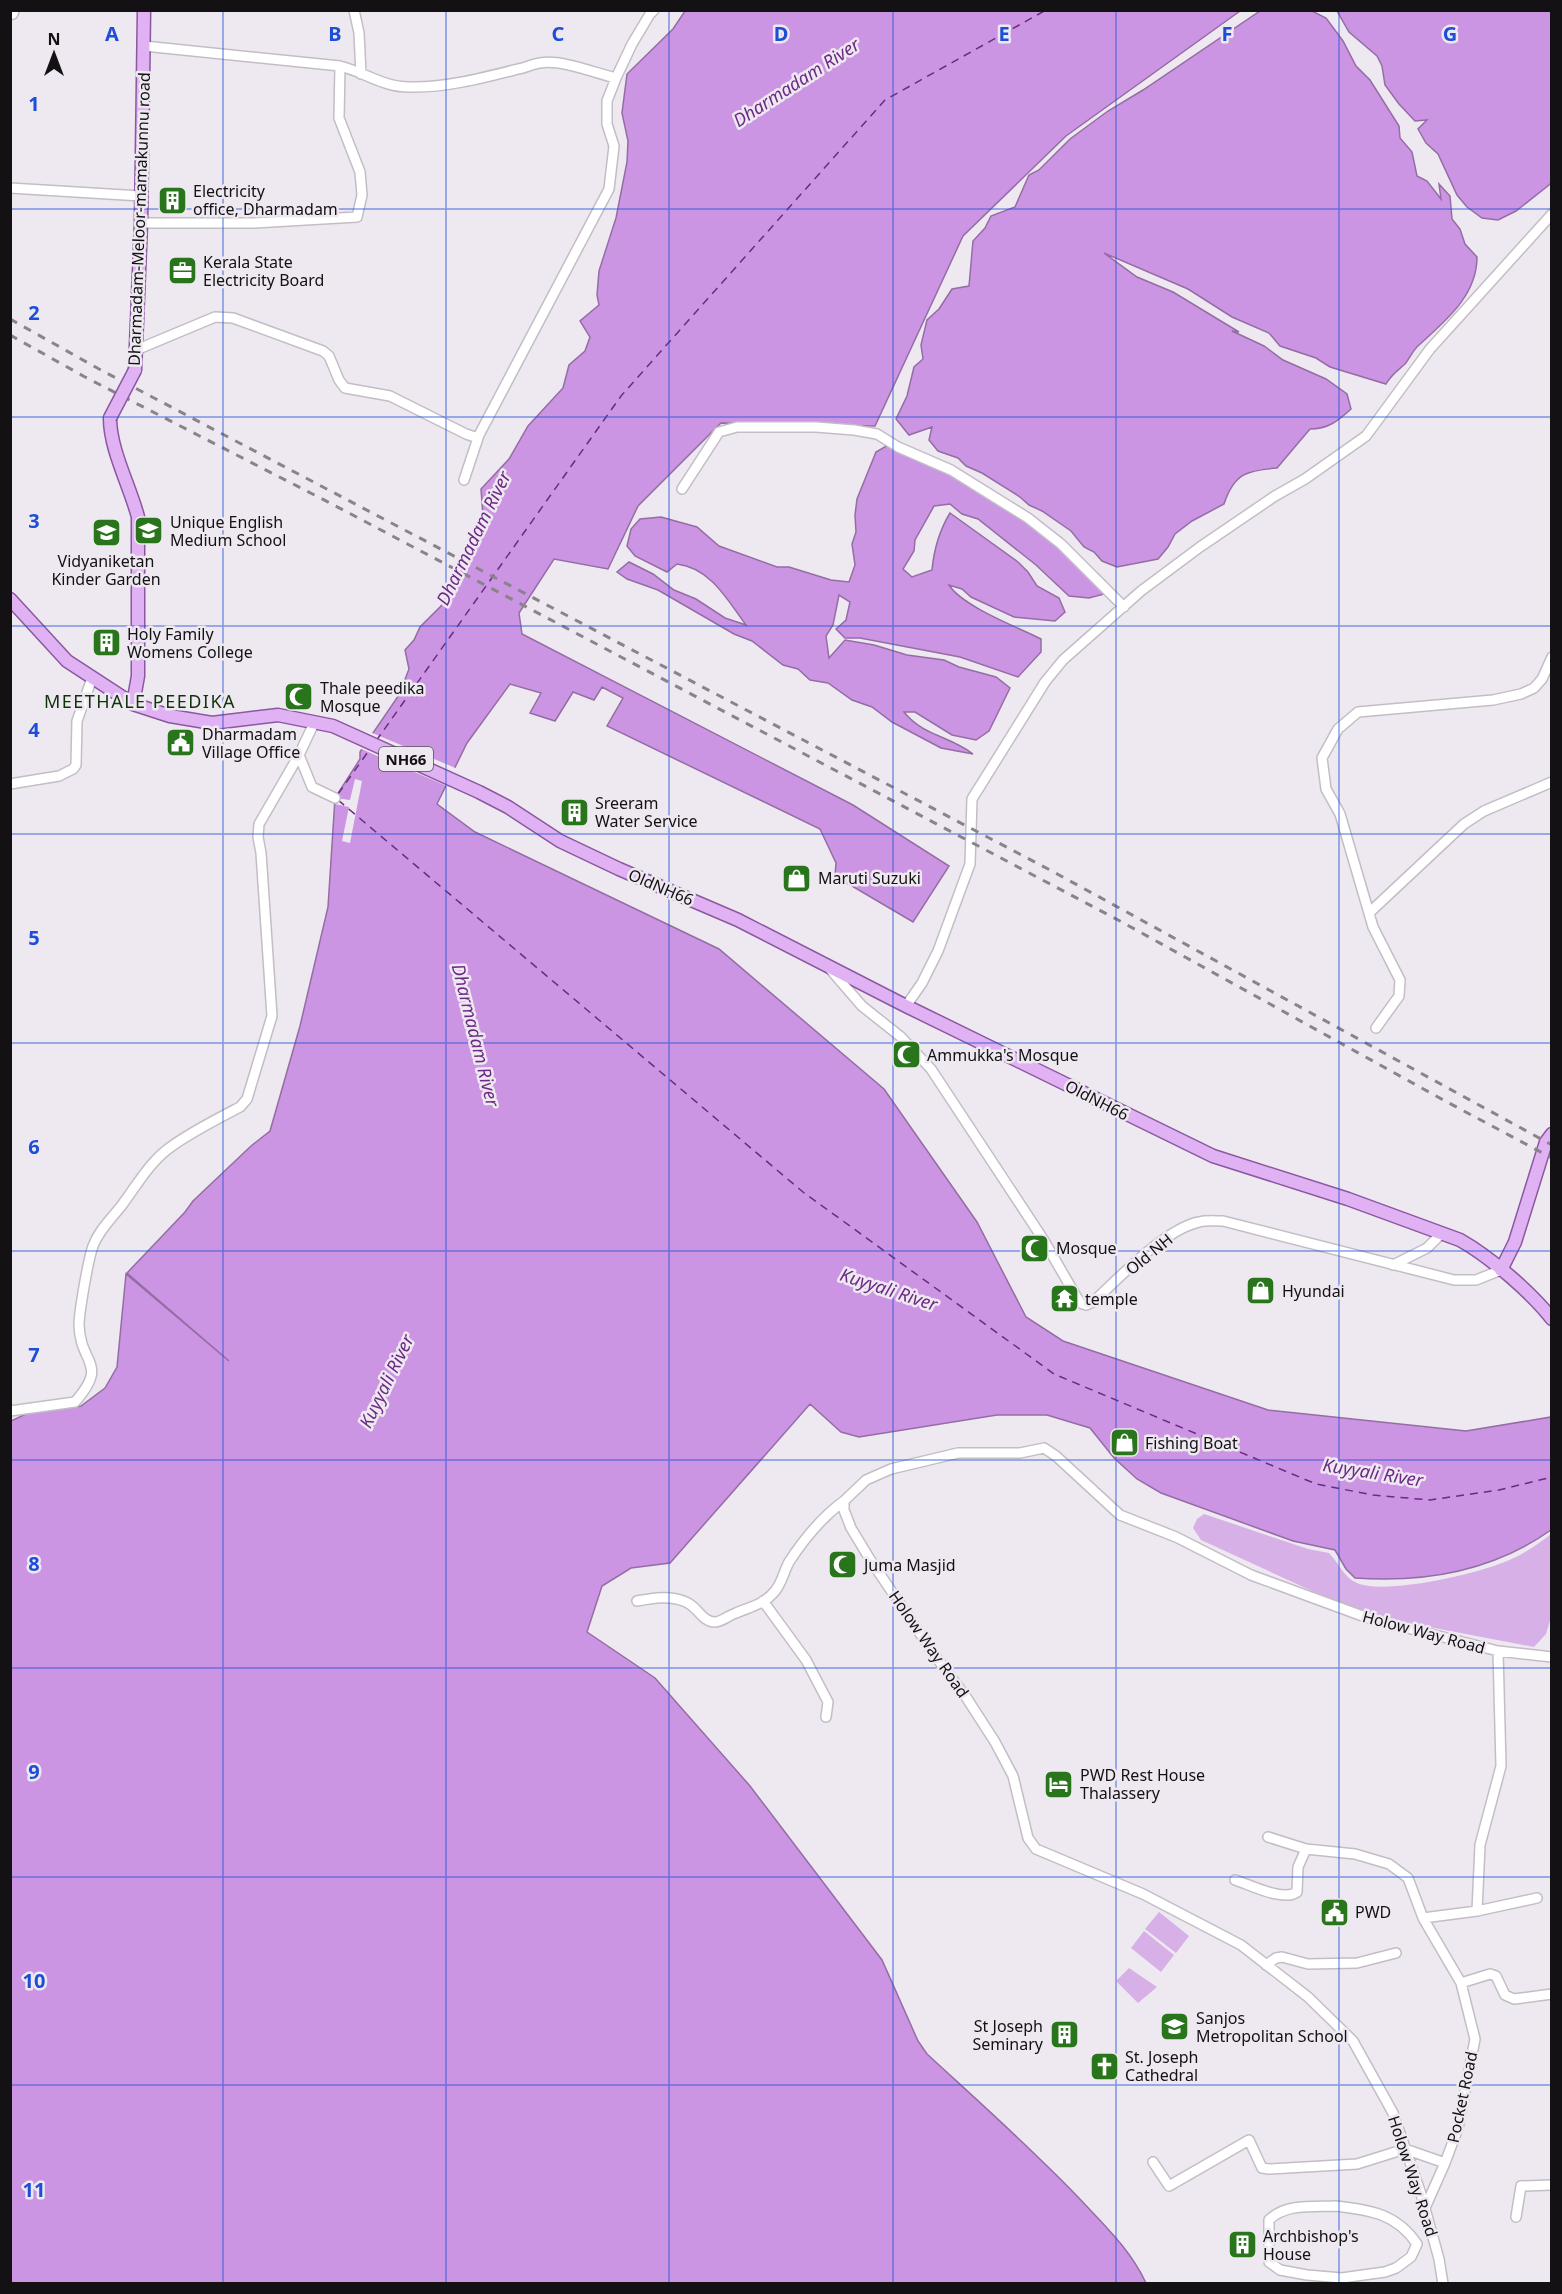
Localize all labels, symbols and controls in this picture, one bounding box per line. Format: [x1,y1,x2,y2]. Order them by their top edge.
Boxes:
text: A [105,20,119,47]
text: B [328,20,342,47]
text: C [552,20,565,47]
text: E [998,20,1010,47]
text: F [1222,20,1232,47]
text: G [1443,20,1457,47]
north arrow [24,24,84,84]
text: N [47,28,61,50]
water label: Dharmadam River [729,33,863,131]
street label: Dharmadam-Meloor-mamakunnu road [123,72,155,366]
text: 1 [28,90,40,117]
place label: Electricity office, Dharmadam [193,180,338,220]
building icon: Electricity office, Dharmadam [156,184,188,216]
place label: Kerala State Electricity Board [203,251,324,291]
office icon: Kerala State Electricity Board [166,255,198,287]
text: 2 [28,299,40,326]
water label: Dharmadam River [430,466,516,609]
text: 3 [28,507,40,534]
place label: Unique English Medium School [170,511,286,551]
school or university icon: Unique English Medium School [133,515,165,547]
school or university icon: Vidyaniketan Kinder Garden [90,517,122,549]
place label: Vidyaniketan Kinder Garden [51,550,161,590]
place label: Holy Family Womens College [127,623,253,663]
building icon: Holy Family Womens College [90,627,122,659]
place label: Thale peedika Mosque [320,677,424,717]
mosque icon: Thale peedika Mosque [283,681,315,713]
district label: MEETHALE PEEDIKA [44,689,236,713]
text: 4 [28,716,40,743]
place label: Dharmadam Village Office [202,723,300,763]
public building icon: Dharmadam Village Office [165,727,197,759]
road number: NH66 [379,747,433,771]
place label: Sreeram Water Service [595,792,697,832]
building icon: Sreeram Water Service [558,796,590,828]
shop icon: Maruti Suzuki [781,862,813,894]
street label: OldNH66 [625,863,697,911]
place label: Maruti Suzuki [818,867,921,889]
text: 5 [28,924,40,951]
water label: Dharmadam River [447,961,506,1110]
mosque icon: Ammukka's Mosque [890,1039,922,1071]
place label: Ammukka's Mosque [927,1044,1079,1066]
street label: OldNH66 [1061,1075,1133,1125]
text: 6 [28,1133,40,1160]
street label: Old NH [1121,1228,1177,1280]
mosque icon: Mosque [1019,1232,1051,1264]
place label: Mosque [1056,1237,1117,1259]
water label: Kuyyali River [837,1262,942,1316]
shop icon: Hyundai [1245,1275,1277,1307]
place label: Hyundai [1282,1280,1345,1302]
temple icon: temple [1048,1283,1080,1315]
place label: temple [1085,1288,1138,1310]
water label: Kuyyali River [353,1330,419,1432]
text: 7 [28,1341,40,1368]
shop icon: Fishing Boat [1108,1427,1140,1459]
place label: Fishing Boat [1145,1432,1238,1454]
water label: Kuyyali River [1321,1452,1426,1492]
mosque icon: Juma Masjid [827,1549,859,1581]
text: 8 [28,1550,40,1577]
place label: Juma Masjid [862,1554,956,1576]
street label: Holow Way Road [884,1586,974,1702]
street label: Holow Way Road [1360,1605,1488,1659]
text: 9 [28,1758,40,1785]
place label: PWD Rest House Thalassery [1080,1764,1205,1804]
hotel icon: PWD Rest House Thalassery [1043,1768,1075,1800]
public building icon: PWD [1318,1896,1350,1928]
place label: PWD [1355,1901,1391,1923]
text: 10 [23,1967,45,1994]
place label: Sanjos Metropolitan School [1196,2007,1348,2047]
school or university icon: Sanjos Metropolitan School [1159,2011,1191,2043]
place label: St Joseph Seminary [972,2015,1044,2055]
building icon: St Joseph Seminary [1048,2019,1080,2051]
place label: St. Joseph Cathedral [1125,2046,1198,2086]
street label: Pocket Road [1442,2049,1482,2145]
church icon: St. Joseph Cathedral [1088,2050,1120,2082]
street label: Holow Way Road [1383,2113,1443,2239]
text: 11 [23,2176,45,2203]
place label: Archbishop's House [1263,2225,1359,2265]
building icon: Archbishop's House [1226,2229,1258,2261]

